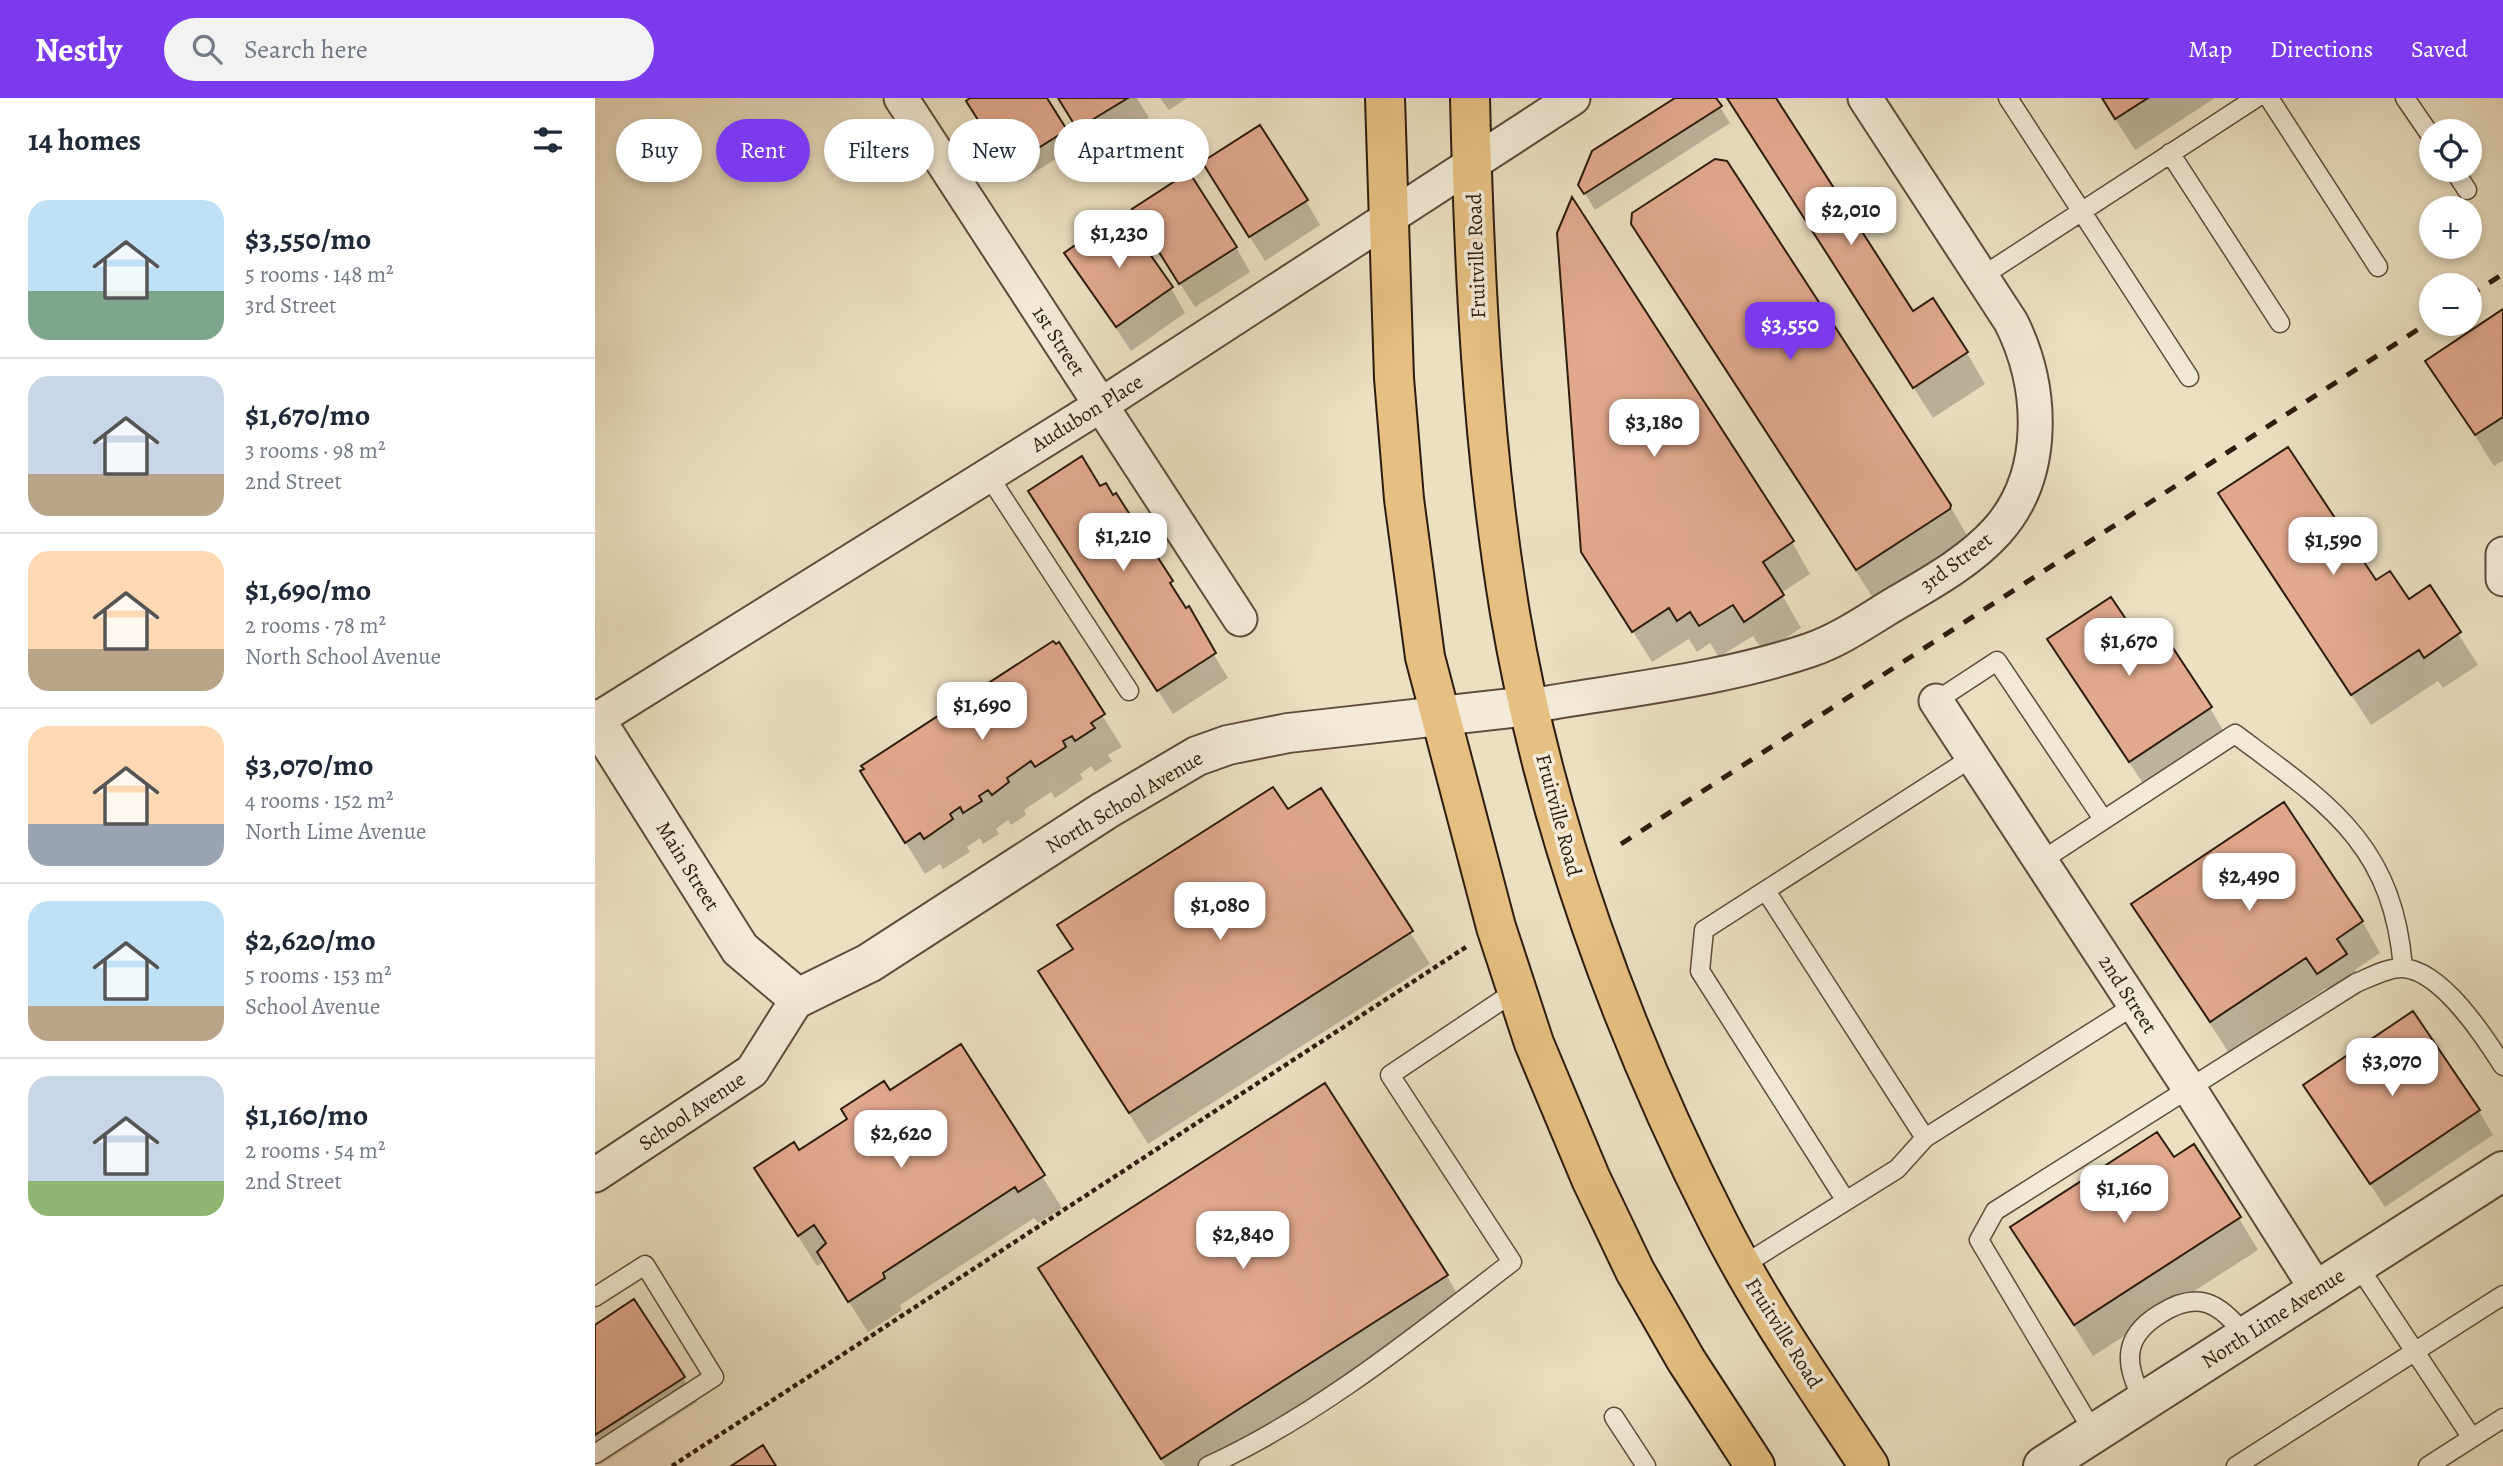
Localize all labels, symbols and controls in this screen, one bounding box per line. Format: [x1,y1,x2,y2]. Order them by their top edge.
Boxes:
search box [164,18,654,81]
text: Nestly [35,27,122,72]
icon: search [188,30,226,68]
text: Search here [244,32,368,67]
text: Map [2188,33,2232,65]
text: Directions [2270,33,2373,65]
text: Saved [2411,33,2468,65]
chip: Buy [616,119,702,182]
chip: Rent [716,119,810,182]
chip: Filters [824,119,934,182]
chip: New [948,119,1040,182]
chip: Apartment [1054,119,1209,182]
map controls [2419,119,2482,336]
button: locate [2419,119,2482,182]
text: 14 homes [28,120,141,160]
icon: filters [529,121,567,159]
pin: $2,010 [1794,188,1908,247]
street label: Fruitville Road [1460,192,1492,319]
text: $2,010 [1821,194,1881,225]
button: + [2419,196,2482,259]
pin: $1,230 [1062,211,1176,270]
text: $1,230 [1090,217,1148,248]
text: $3,550/mo [245,219,371,259]
icon: home [84,228,168,312]
text: 5 rooms · 148 m² [245,259,394,290]
button: − [2419,273,2482,336]
text: 3rd Street [245,290,337,321]
street label: 1st Street [1026,301,1092,382]
pin: $3,550 [1733,302,1847,362]
text: $3,550 [1761,309,1819,340]
street label: Audubon Place [1025,367,1148,459]
text: $1,670/mo [245,395,370,435]
pin: $3,180 [1597,400,1711,459]
icon: home [84,404,168,488]
text: $3,180 [1625,406,1683,437]
text: 3 rooms · 98 m² [245,435,386,466]
text: 2nd Street [245,466,342,497]
pin: $1,210 [1066,514,1180,573]
pin: $1,590 [2276,518,2390,577]
text: $1,210 [1095,520,1151,551]
text: $1,590 [2304,524,2362,555]
street label: 3rd Street [1914,526,1998,598]
text: $1,690/mo [245,570,371,610]
icon: home [84,579,168,663]
text: 2 rooms · 78 m² [245,610,386,641]
pin: $1,670 [2072,618,2186,678]
text: $1,670 [2100,625,2158,656]
text: North School Avenue [245,641,441,672]
pin: $1,690 [925,682,1039,742]
text: $1,690 [953,689,1011,720]
street label: North School Avenue [1040,744,1208,860]
text: $3,070/mo [245,745,373,785]
street label: Fruitville Road [1529,751,1589,880]
icon: home [84,754,168,838]
text: 4 rooms · 152 m² [245,785,393,816]
text: North Lime Avenue [245,816,426,847]
street label: Main Street [649,816,727,916]
pin: $2,490 [2192,854,2306,913]
text: $2,490 [2218,860,2280,891]
pin: $1,080 [1163,882,1277,942]
text: $1,080 [1190,889,1250,920]
text: $2,620/mo [245,920,376,960]
icon: home [84,929,168,1013]
street label: 2nd Street [2092,949,2164,1039]
text: 5 rooms · 153 m² [245,960,392,991]
text: School Avenue [245,991,380,1022]
pin: $3,070 [2335,1038,2449,1098]
text: $3,070 [2362,1045,2422,1076]
street label: School Avenue [633,1065,751,1157]
text: $1,160/mo [245,1095,368,1135]
icon: home [84,1104,168,1188]
pin: $2,620 [844,1110,958,1170]
text: $2,620 [870,1117,932,1148]
text: 2 rooms · 54 m² [245,1135,386,1166]
text: 2nd Street [245,1166,342,1197]
pin: $1,160 [2067,1166,2181,1225]
text: $1,160 [2096,1172,2152,1203]
pin: $2,840 [1186,1212,1300,1271]
text: $2,840 [1212,1218,1274,1249]
street label: North Lime Avenue [2196,1261,2350,1375]
street label: Fruitville Road [1739,1272,1829,1394]

